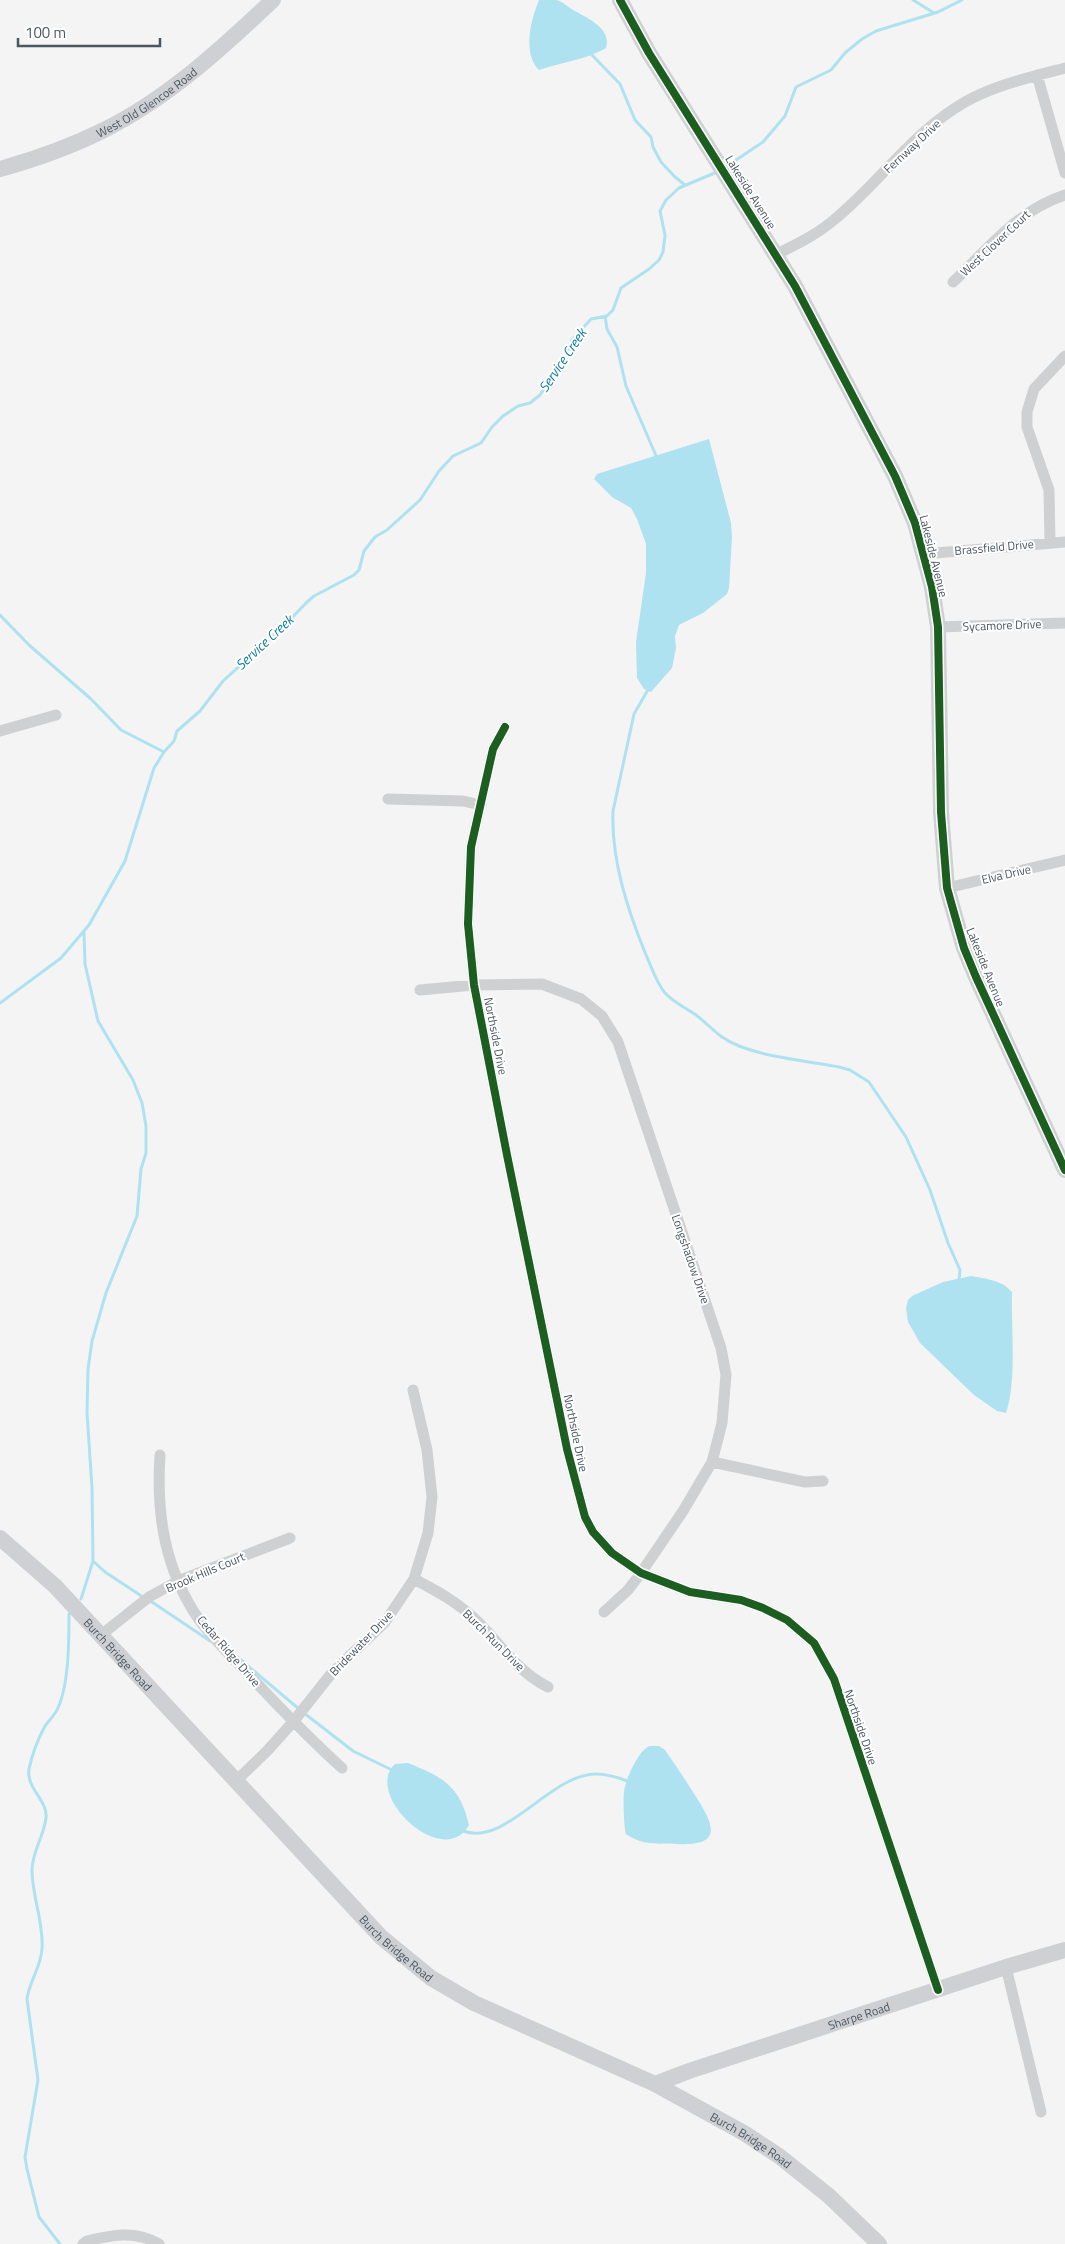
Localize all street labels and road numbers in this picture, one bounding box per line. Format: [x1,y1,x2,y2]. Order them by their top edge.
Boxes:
street label: West Old Glencoe Road [93,62,201,142]
street label: Fernway Drive [879,114,945,178]
street label: Lakeside Avenue [721,151,781,233]
street label: West Clover Court [955,205,1035,281]
street label: Lakeside Avenue [915,513,953,599]
street label: Brassfield Drive [954,534,1034,560]
street label: Sycamore Drive [962,614,1042,636]
street label: Elva Drive [980,859,1032,889]
street label: Lakeside Avenue [961,924,1011,1010]
street label: Northside Drive [479,996,513,1076]
street label: Longshadow Drive [667,1212,715,1306]
street label: Northside Drive [559,1393,593,1473]
street label: Brook Hills Court [162,1546,248,1597]
street label: Burch Run Drive [459,1605,529,1675]
street label: Bridewater Drive [325,1606,397,1680]
street label: Cedar Ridge Drive [193,1611,265,1691]
street label: Burch Bridge Road [79,1613,157,1695]
street label: Northside Drive [839,1687,883,1767]
street label: Burch Bridge Road [355,1910,438,1986]
street label: Sharpe Road [825,1996,892,2034]
street label: Burch Bridge Road [707,2107,796,2173]

